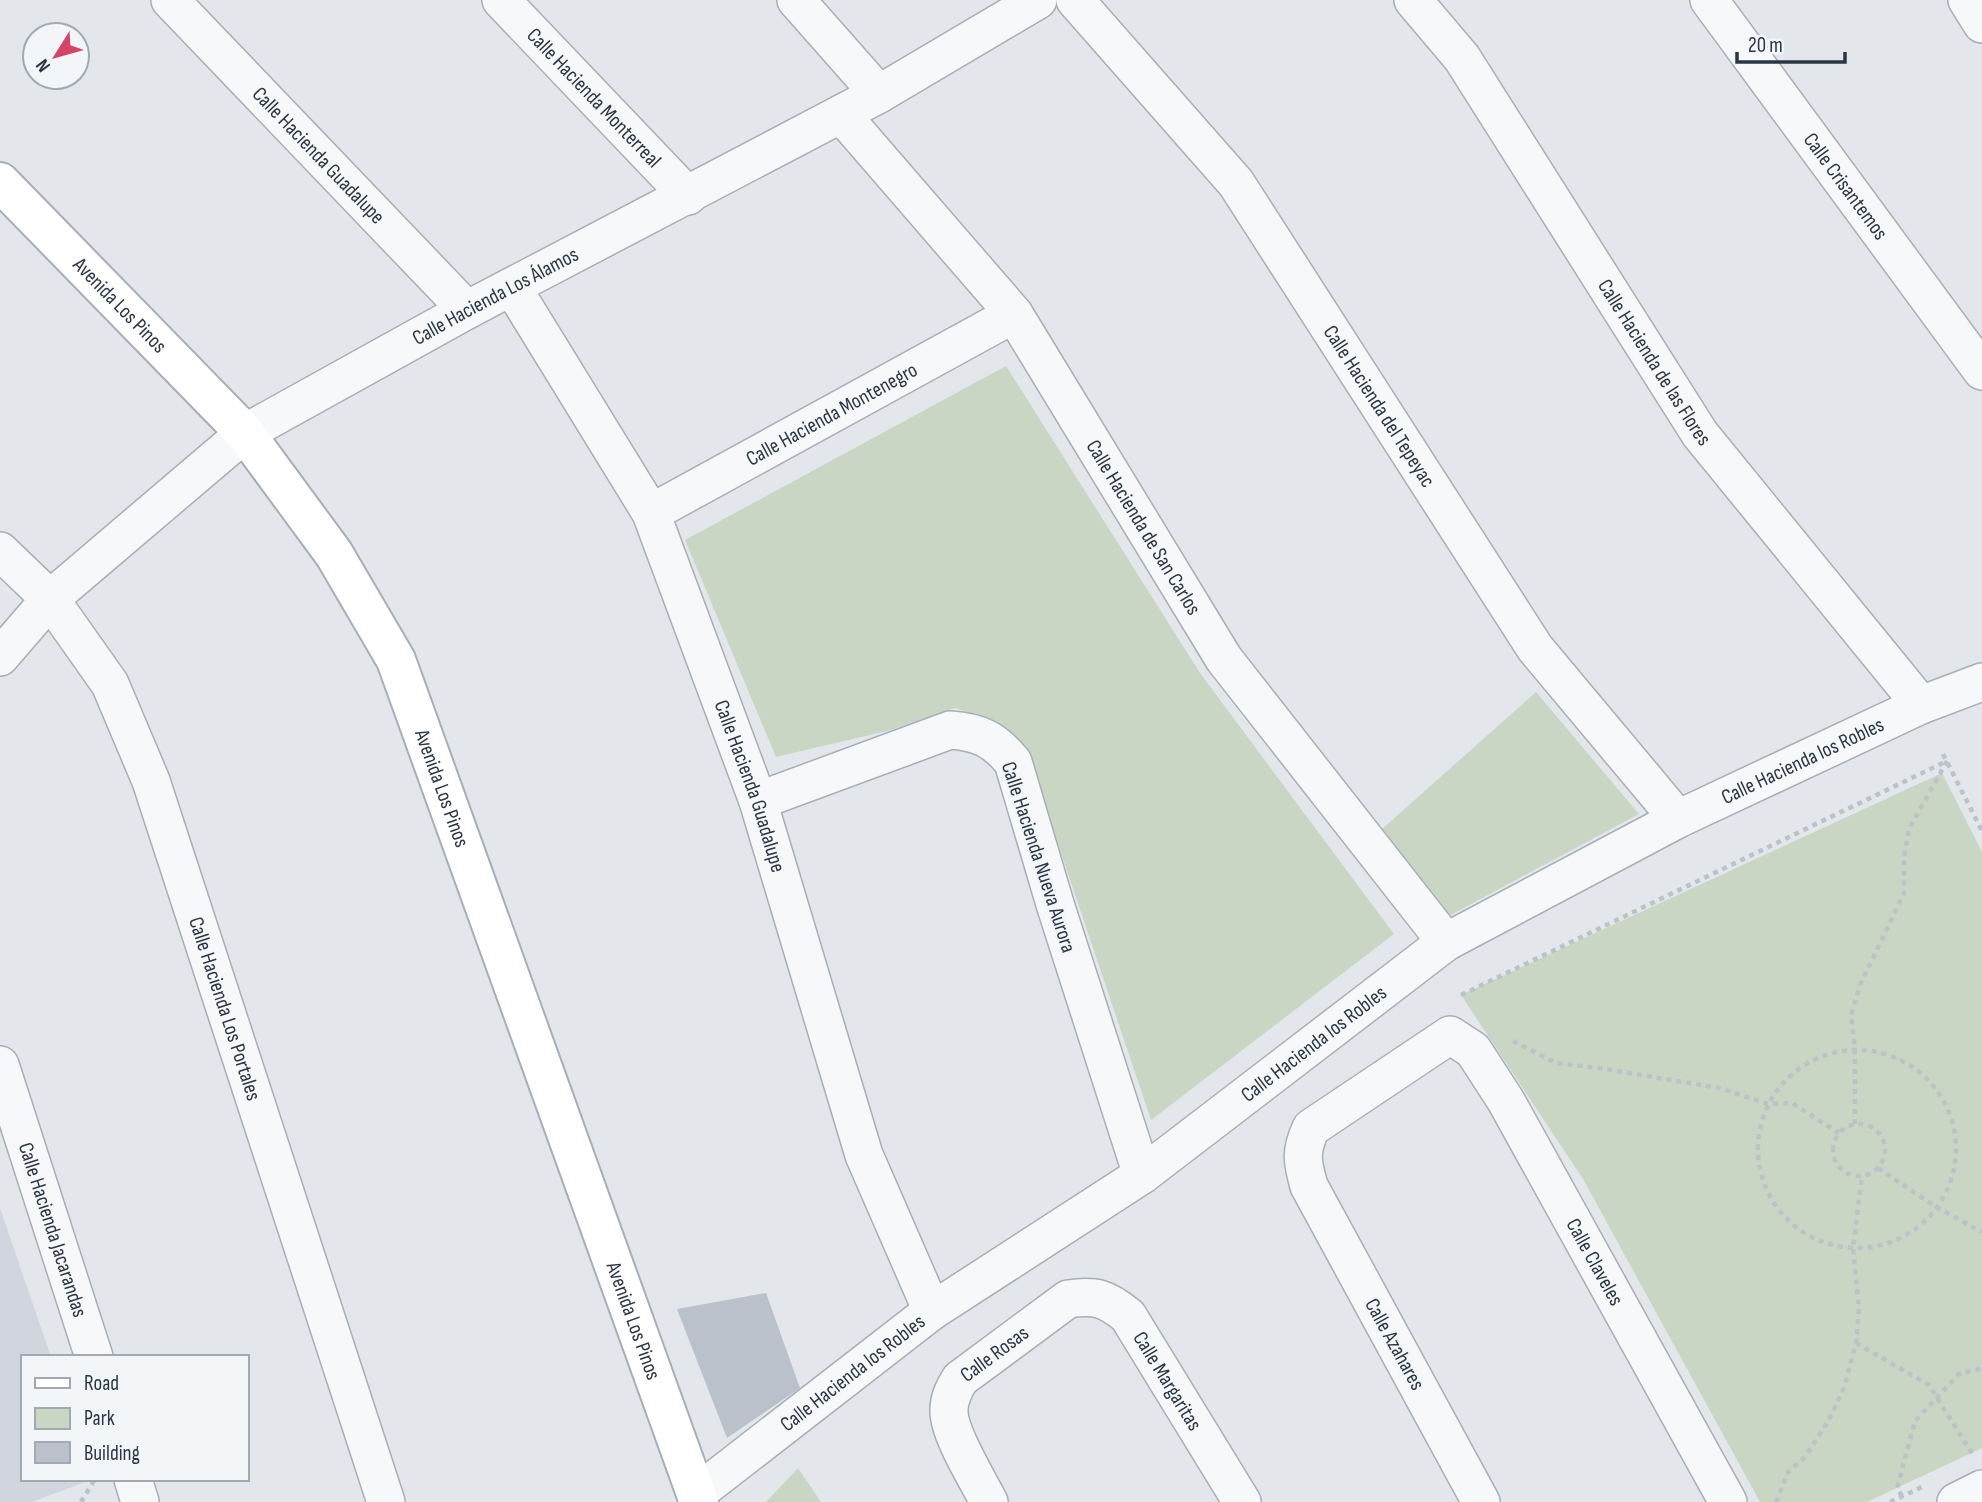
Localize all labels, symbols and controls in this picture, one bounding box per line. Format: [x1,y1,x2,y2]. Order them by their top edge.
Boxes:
north arrow [21,21,91,91]
scale bar [1737,21,1846,65]
street label: Calle Hacienda Monterreal [521,23,666,173]
text: 20 m [1748,33,1783,58]
text: N [31,54,56,76]
street label: Calle Hacienda Guadalupe [247,82,390,229]
street label: Calle Crisantemos [1798,128,1893,245]
street label: Calle Hacienda Los Álamos [408,242,583,351]
street label: Avenida Los Pinos [67,252,172,358]
street label: Calle Hacienda de las Flores [1592,275,1716,451]
street label: Calle Hacienda del Tepeyac [1318,321,1440,492]
street label: Calle Hacienda Montenegro [742,357,922,471]
street label: Calle Hacienda de San Carlos [1081,435,1206,620]
street label: Calle Hacienda Guadalupe [709,697,791,875]
street label: Calle Hacienda los Robles [1718,712,1888,810]
street label: Avenida Los Pinos [409,725,474,851]
street label: Calle Hacienda Nueva Aurora [996,759,1081,956]
street label: Calle Hacienda Los Portales [183,914,266,1104]
street label: Calle Hacienda los Robles [1236,980,1392,1108]
street label: Calle Hacienda Jacarandas [13,1139,92,1320]
street label: Calle Claveles [1560,1214,1629,1310]
street label: Avenida Los Pinos [600,1258,666,1383]
street label: Calle Azahares [1359,1294,1430,1394]
street label: Calle Hacienda los Robles [775,1309,930,1437]
street label: Calle Rosas [955,1321,1034,1388]
street label: Calle Margaritas [1128,1327,1207,1435]
legend [21,1355,248,1481]
text: Road [84,1371,119,1396]
text: Park [84,1406,115,1431]
text: Building [84,1441,140,1466]

